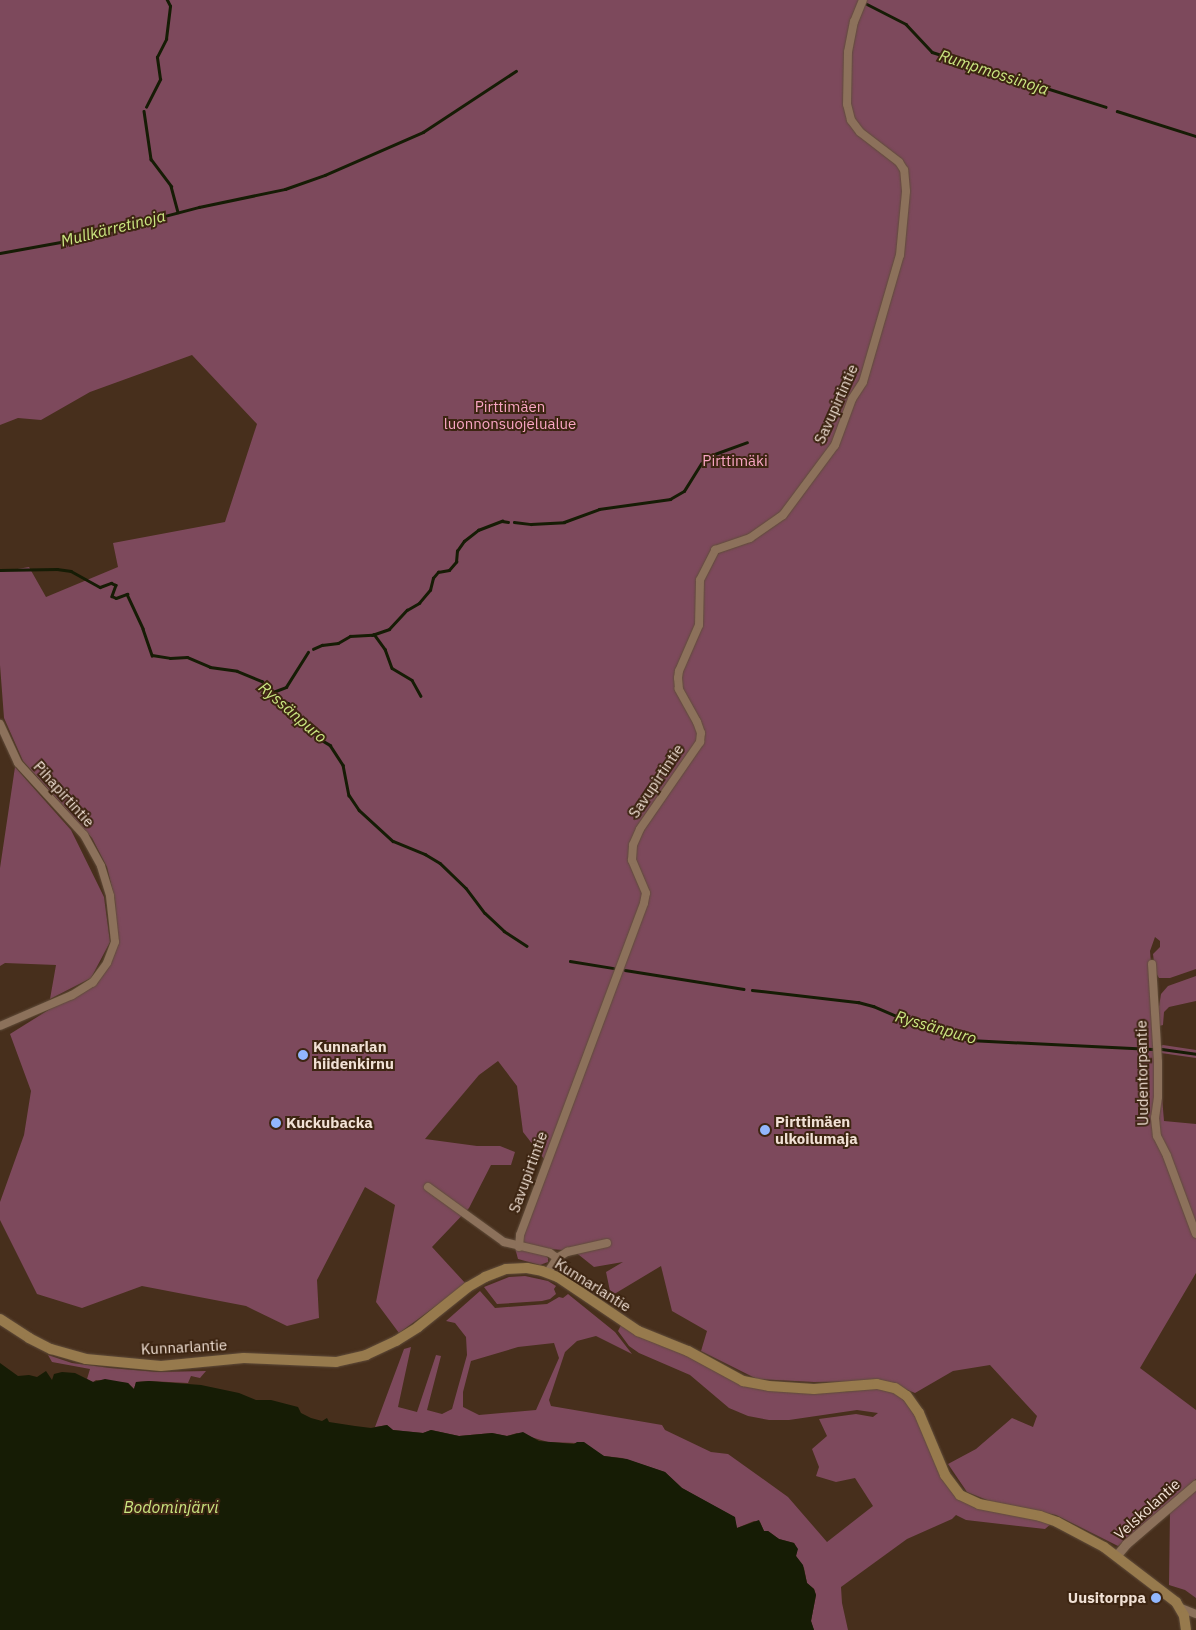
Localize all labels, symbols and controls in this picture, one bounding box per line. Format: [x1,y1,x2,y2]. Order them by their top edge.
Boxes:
water label: Rumpmossinoja [937,45,1051,99]
water label: Mullkärretinoja [59,206,167,250]
street label: Savupirtintie [810,361,862,447]
park label: Pirttimäen luonnonsuojelualue [444,397,576,432]
park label: Pirttimäki [702,452,768,470]
water label: Ryssänpuro [255,677,331,747]
street label: Savupirtintie [625,741,687,821]
street label: Pihapirtintie [30,757,98,831]
water label: Ryssänpuro [893,1006,979,1048]
street label: Uudentorpantie [1132,1020,1152,1126]
place label: Kunnarlan hiidenkirnu [313,1037,394,1072]
marker: Kunnarlan hiidenkirnu [297,1049,309,1061]
place label: Pirttimäen ulkoilumaja [775,1112,858,1147]
place label: Kuckubacka [286,1114,373,1132]
marker: Kuckubacka [270,1117,282,1129]
marker: Pirttimäen ulkoilumaja [759,1124,771,1136]
street label: Savupirtintie [505,1129,551,1215]
street label: Kunnarlantie [552,1255,634,1315]
street label: Kunnarlantie [140,1336,228,1358]
street label: Velskolantie [1110,1475,1184,1543]
water label: Bodominjärvi [123,1497,219,1517]
place label: Uusitorppa [1068,1589,1146,1607]
marker: Uusitorppa [1150,1592,1162,1604]

